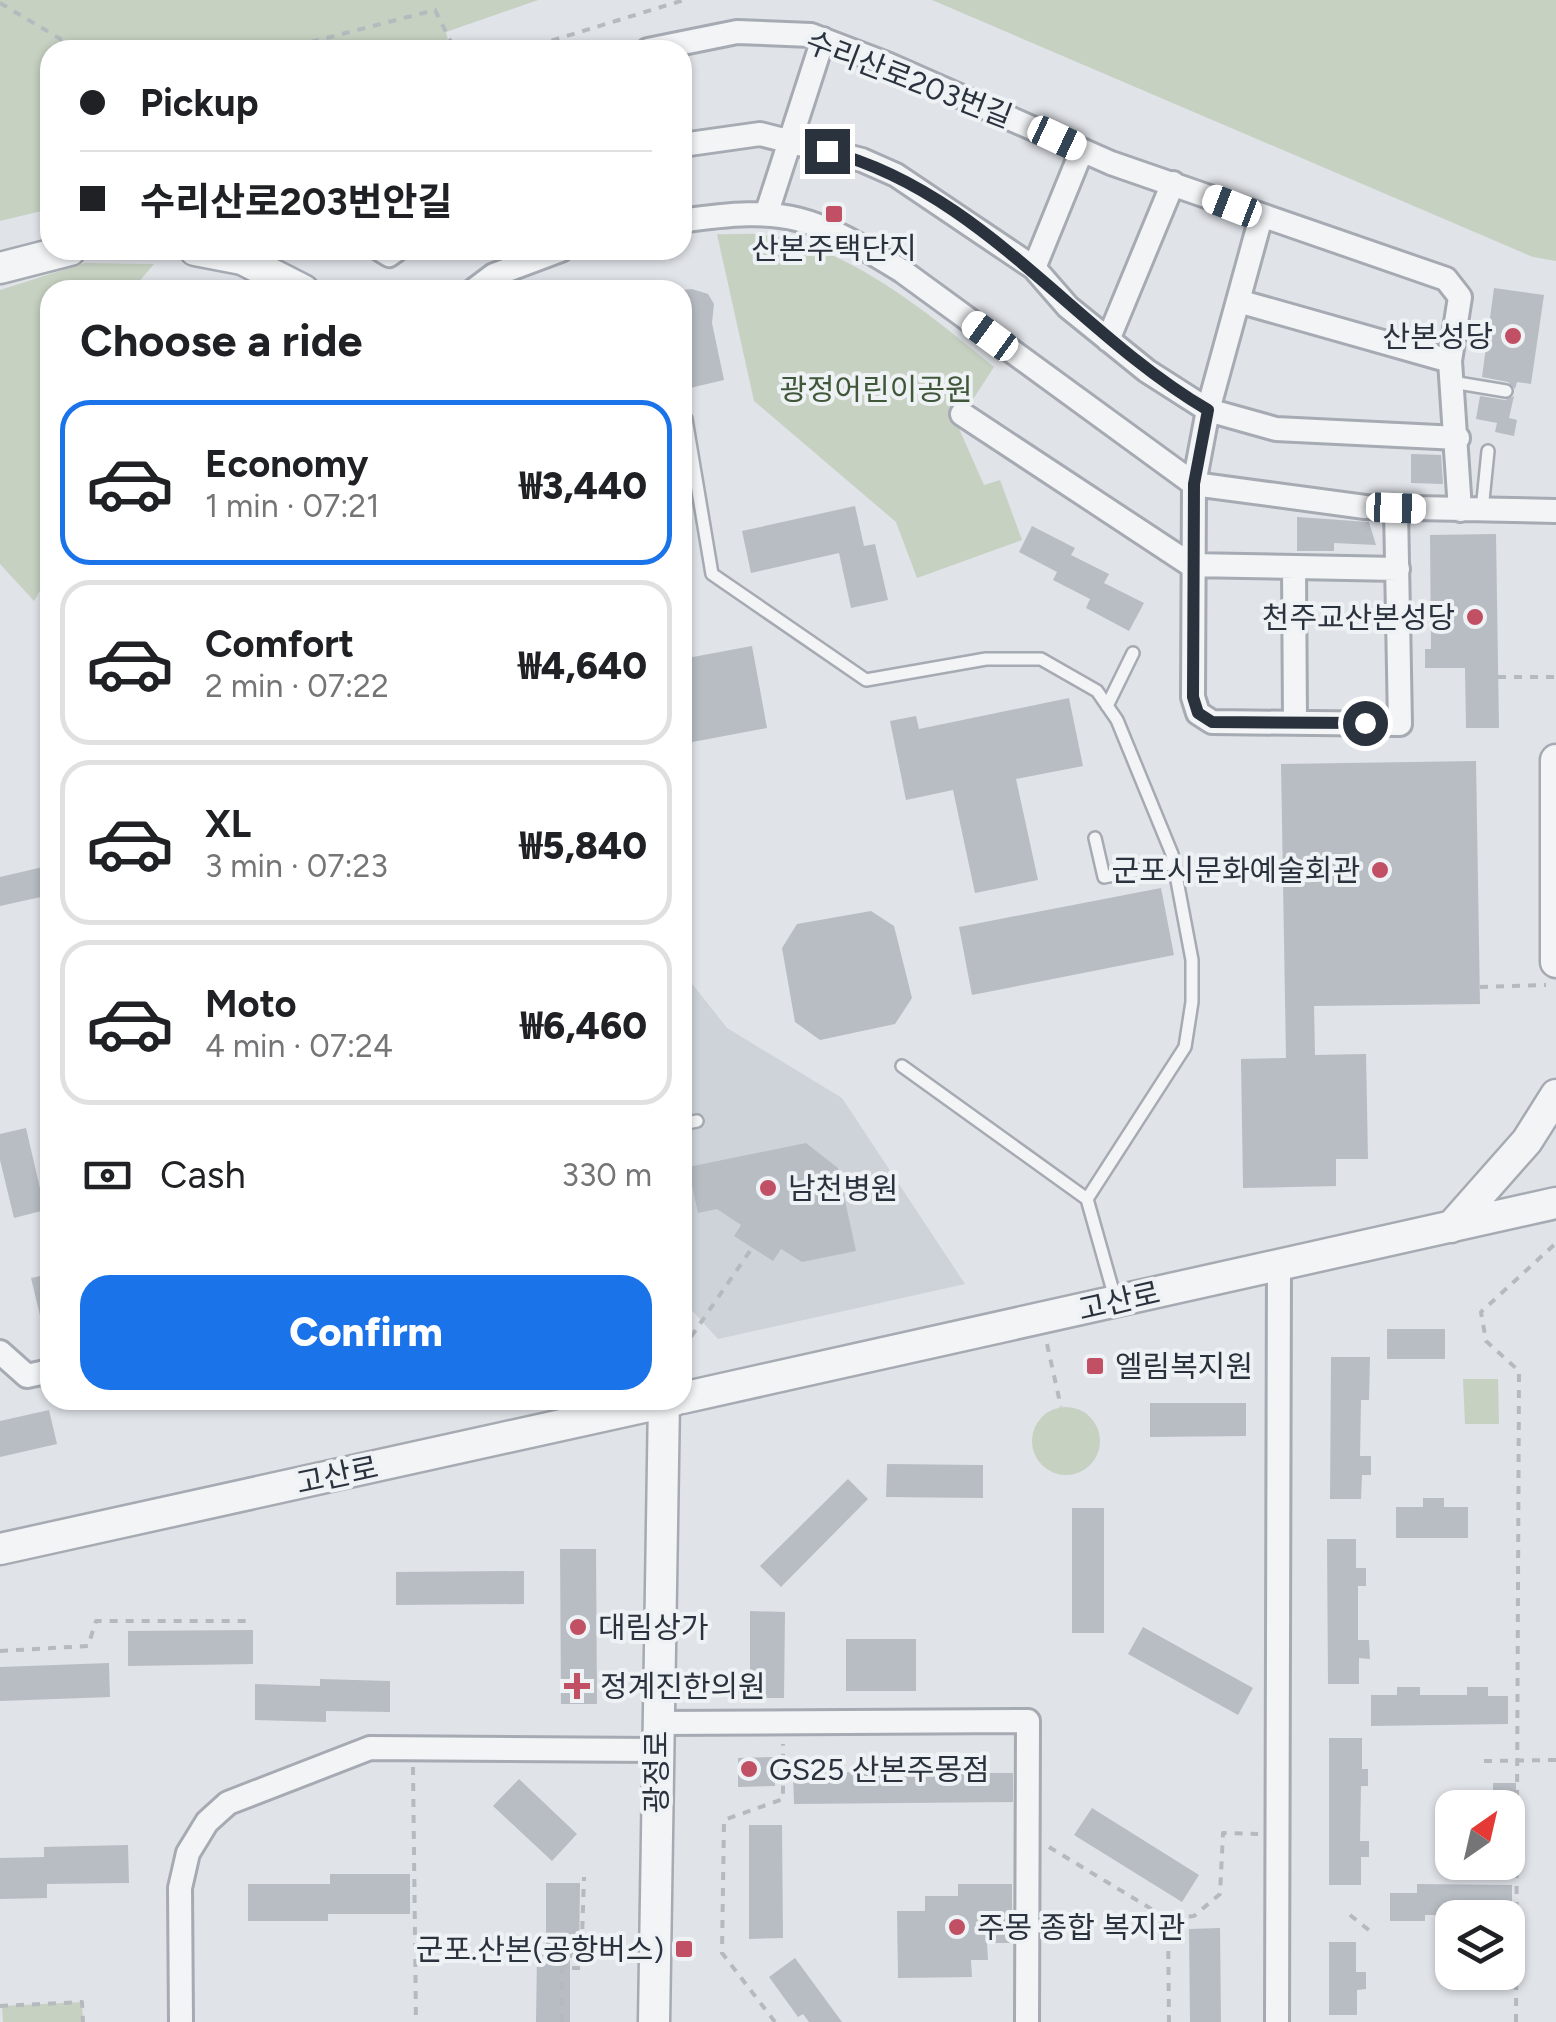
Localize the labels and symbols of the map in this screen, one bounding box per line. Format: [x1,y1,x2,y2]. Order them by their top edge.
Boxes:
street label: 수리산로203번길 [801,23,1017,135]
car [1023,112,1091,164]
route end [805,129,850,174]
car [1199,181,1265,231]
marker: 산본주택단지 [823,203,845,225]
place label: 산본주택단지 [751,230,917,267]
car [957,306,1023,366]
place label: 산본성당 [1383,318,1493,355]
marker: 산본성당 [1502,325,1524,347]
park label: 광정어린이공원 [779,371,973,408]
car [1365,492,1427,524]
place label: 천주교산본성당 [1262,599,1455,636]
marker: 천주교산본성당 [1464,606,1486,628]
route start [1343,701,1388,746]
place label: 군포시문화예술회관 [1112,852,1360,889]
marker: 군포시문화예술회관 [1369,859,1391,881]
place label: 남천병원 [788,1170,898,1207]
marker: 남천병원 [757,1177,779,1199]
street label: 고산로 [1074,1274,1164,1328]
place label: 엘림복지원 [1115,1348,1253,1385]
marker: 엘림복지원 [1084,1355,1106,1377]
street label: 고산로 [293,1448,381,1502]
place label: 대림상가 [598,1609,708,1646]
marker: 대림상가 [567,1616,589,1638]
place label: 정계진한의원 [600,1668,766,1705]
marker: 정계진한의원 [564,1673,590,1699]
street label: 광정로 [638,1731,675,1813]
place label: GS25 산본주몽점 [769,1751,990,1788]
marker: GS25 산본주몽점 [738,1758,760,1780]
north arrow [1435,1790,1525,1880]
place label: 주몽 종합 복지관 [977,1909,1185,1946]
marker: 주몽 종합 복지관 [946,1916,968,1938]
place label: 군포.산본(공항버스) [416,1931,664,1968]
marker: 군포.산본(공항버스) [673,1938,695,1960]

